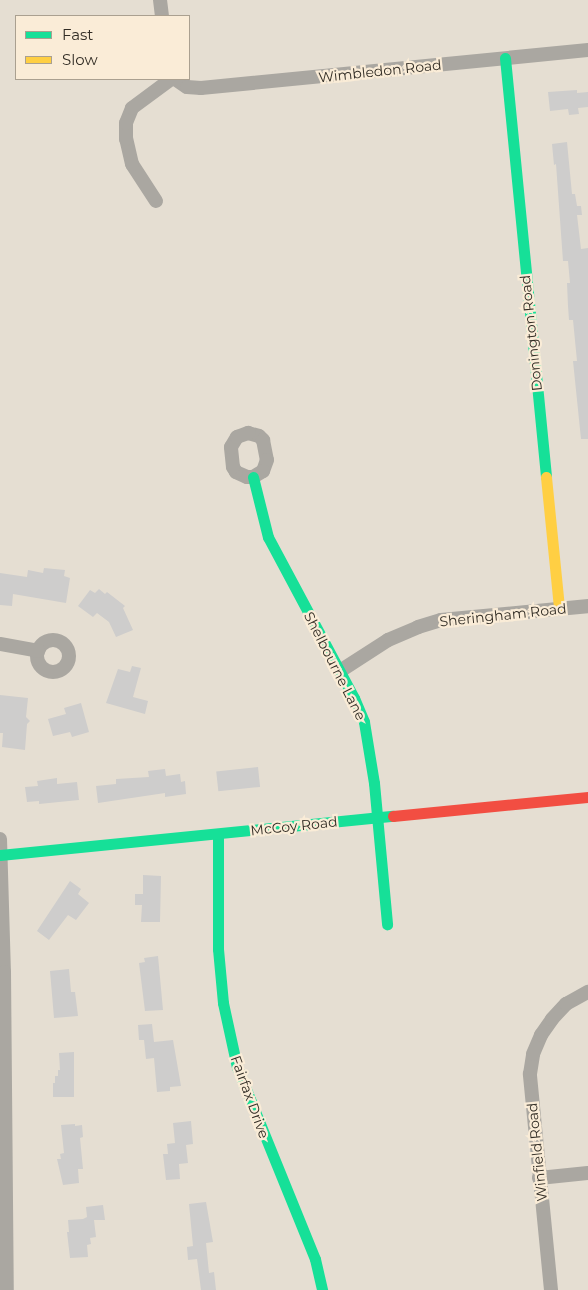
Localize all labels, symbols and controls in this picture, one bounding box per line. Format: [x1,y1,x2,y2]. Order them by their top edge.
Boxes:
legend [15,15,190,80]
text: Fast [62,25,93,44]
text: Slow [62,50,98,69]
street label: Wimbledon Road [318,56,442,86]
street label: Donington Road [517,274,545,392]
street label: Sheringham Road [439,600,567,630]
street label: Shelbourne Lane [300,609,370,723]
street label: McCoy Road [250,813,338,839]
street label: Fairfax Drive [227,1053,273,1141]
street label: Winfield Road [523,1102,551,1202]

